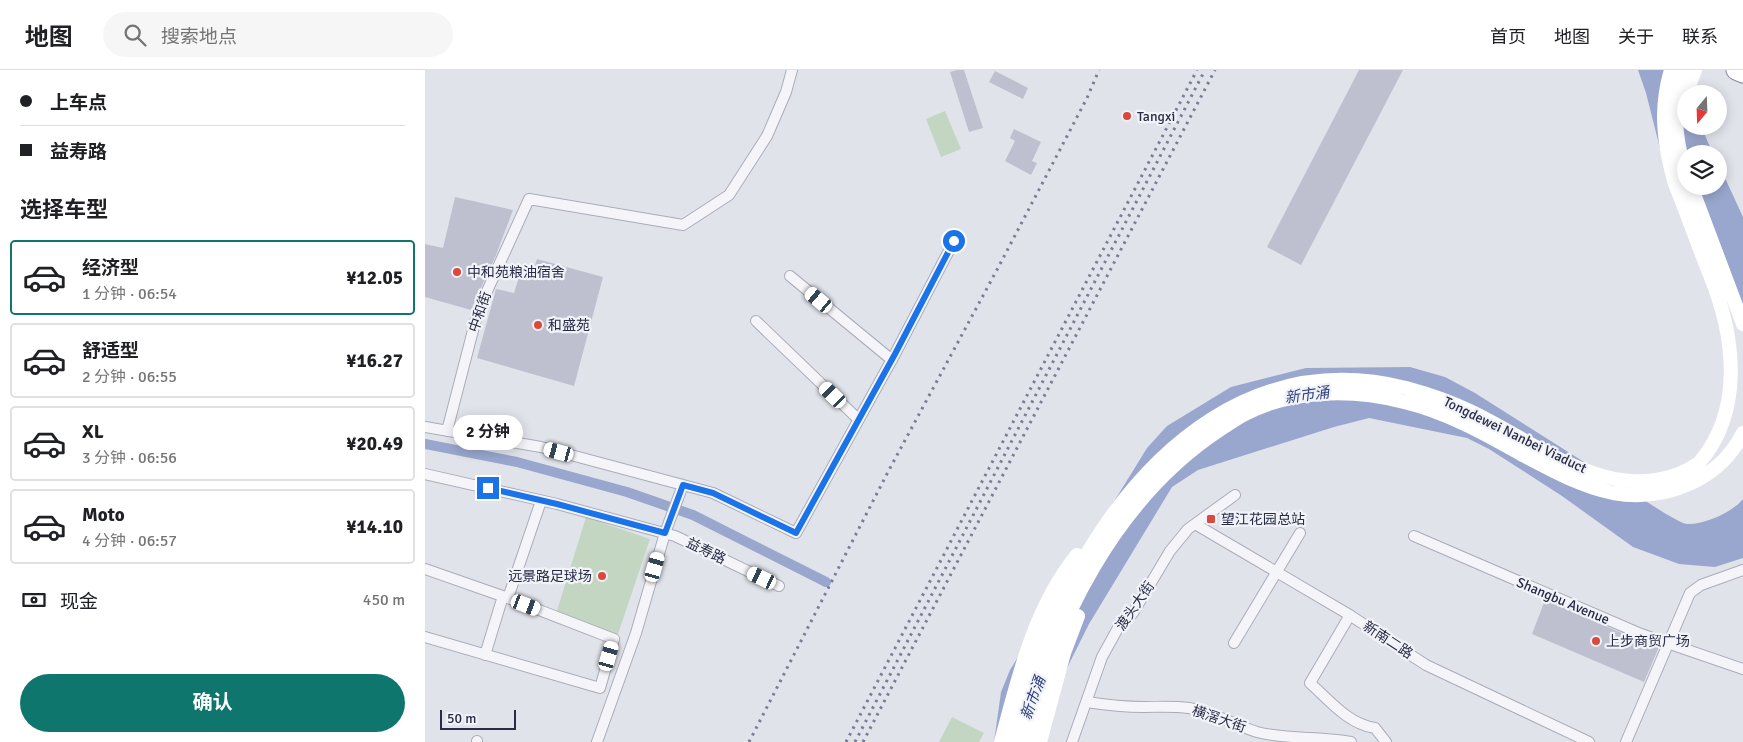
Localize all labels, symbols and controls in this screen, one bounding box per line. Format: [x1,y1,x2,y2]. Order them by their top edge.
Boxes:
search box [103,12,453,57]
icon: search [121,21,149,49]
text: 地图 [25,22,73,52]
text: 搜索地点 [161,25,237,49]
text: 首页 [1490,26,1526,48]
text: 地图 [1554,26,1590,48]
text: 关于 [1618,26,1654,48]
text: 联系 [1682,26,1718,48]
north arrow [1677,85,1727,135]
map controls [1677,85,1727,195]
text: 上车点 [50,91,107,115]
place label: Tangxi [1137,108,1175,125]
marker: Tangxi [1121,110,1133,122]
text: 益寿路 [50,140,107,164]
button: layers [1677,145,1727,195]
text: 选择车型 [20,196,108,223]
route start [943,230,965,252]
icon: car [22,255,67,300]
text: 经济型 [82,256,139,280]
place label: 中和苑粮油宿舍 [467,264,565,281]
text: ¥12.05 [346,266,403,290]
marker: 中和苑粮油宿舍 [451,266,463,278]
text: 1 分钟 · 06:54 [82,284,177,304]
car [802,285,835,315]
street label: 中和街 [465,289,495,335]
place label: 和盛苑 [548,317,590,334]
marker: 和盛苑 [532,319,544,331]
icon: car [22,338,67,383]
text: 舒适型 [82,339,139,363]
text: ¥16.27 [346,349,403,373]
text: 2 分钟 · 06:55 [82,367,177,387]
car [817,379,849,411]
water label: 新市涌 [1283,383,1333,407]
street label: Tongdewei Nanbei Viaduct [1441,393,1589,477]
callout: 2 分钟 [453,416,523,450]
text: XL [82,420,104,444]
icon: car [22,421,67,466]
text: 2 分钟 [466,422,510,442]
text: ¥20.49 [346,432,403,456]
car [542,441,575,463]
text: 3 分钟 · 06:56 [82,448,177,468]
route end [477,477,499,499]
text: Moto [82,503,125,527]
icon: car [22,504,67,549]
place label: 望江花园总站 [1221,511,1305,528]
marker: 望江花园总站 [1205,513,1217,525]
text: ¥14.10 [346,515,403,539]
text: 4 分钟 · 06:57 [82,531,177,551]
street label: 益寿路 [683,534,729,568]
car [643,551,666,583]
car [745,565,778,591]
place label: 远景路足球场 [508,568,592,585]
marker: 远景路足球场 [596,570,608,582]
street label: Shangbu Avenue [1514,574,1612,628]
street label: 渡头大街 [1112,578,1158,634]
icon: cash [20,586,48,614]
text: 现金 [60,590,98,614]
text: 450 m [363,590,405,610]
car [509,593,542,617]
street label: 新南二路 [1360,618,1416,662]
place label: 上步商贸广场 [1606,633,1690,650]
marker: 上步商贸广场 [1590,635,1602,647]
car [597,640,620,672]
water label: 新市涌 [1017,672,1050,722]
button: 确认 [20,674,405,732]
street label: 横滘大街 [1190,702,1248,736]
scale bar [440,707,516,730]
text: 50 m [447,710,476,727]

